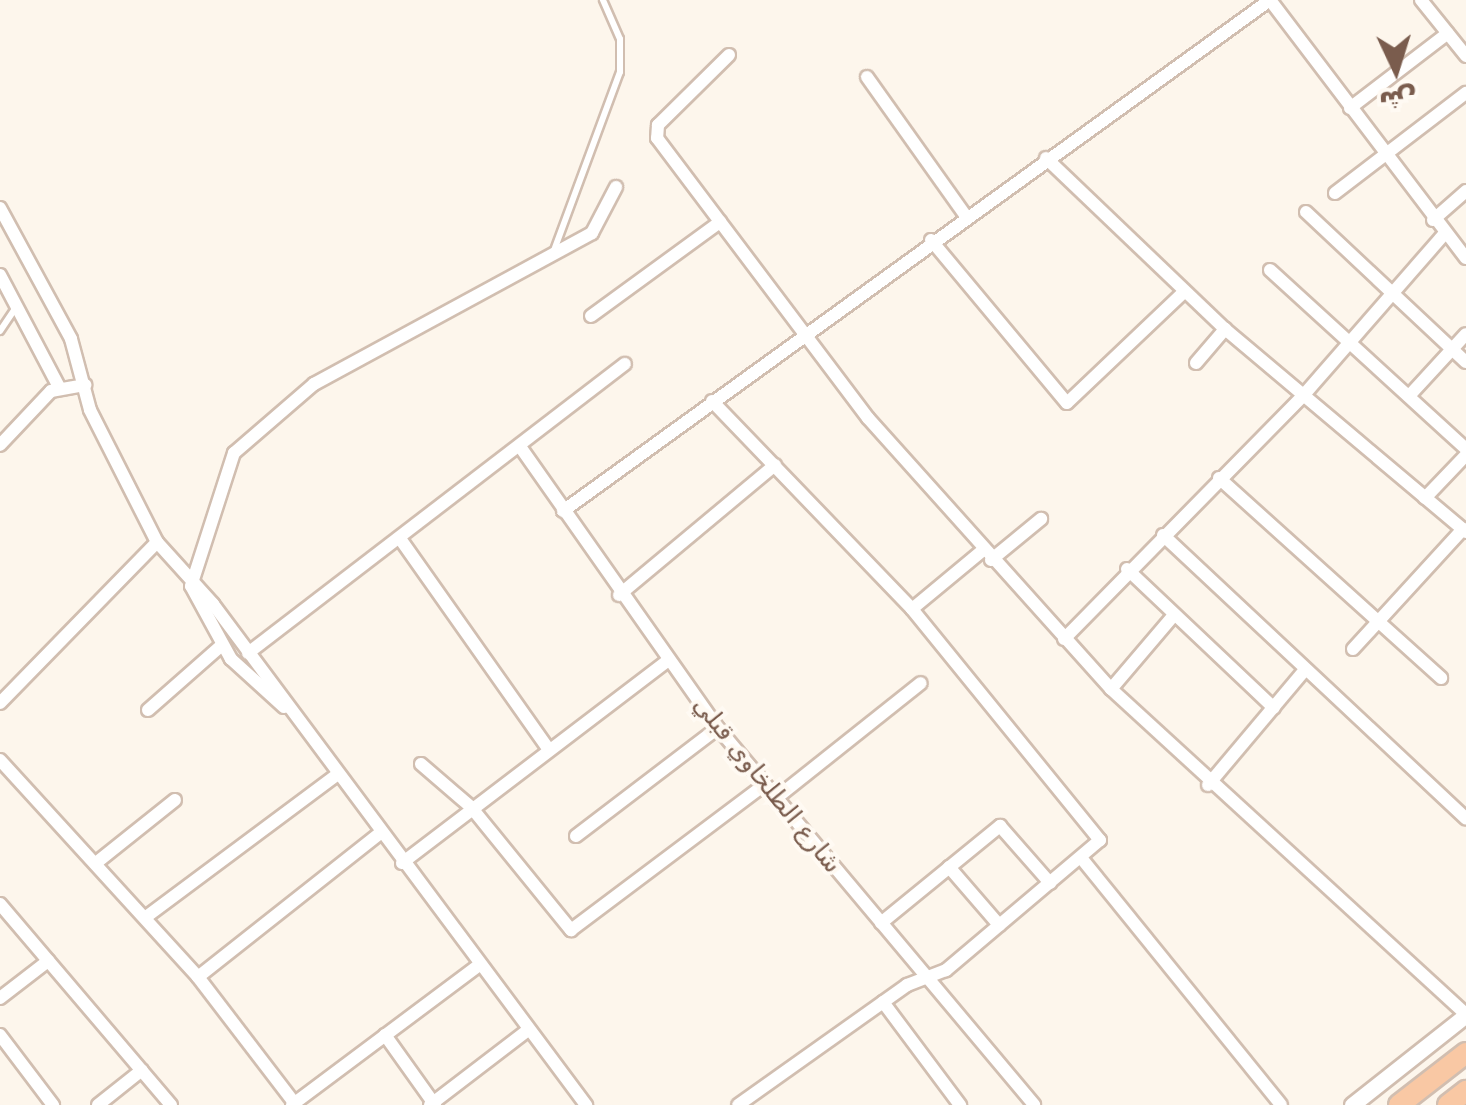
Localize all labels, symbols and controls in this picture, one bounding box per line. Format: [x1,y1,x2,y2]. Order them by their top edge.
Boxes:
north arrow [1346,20,1446,120]
text: ش [1378,83,1419,118]
street label: شارع الطلخاوي قبلي [686,691,848,879]

